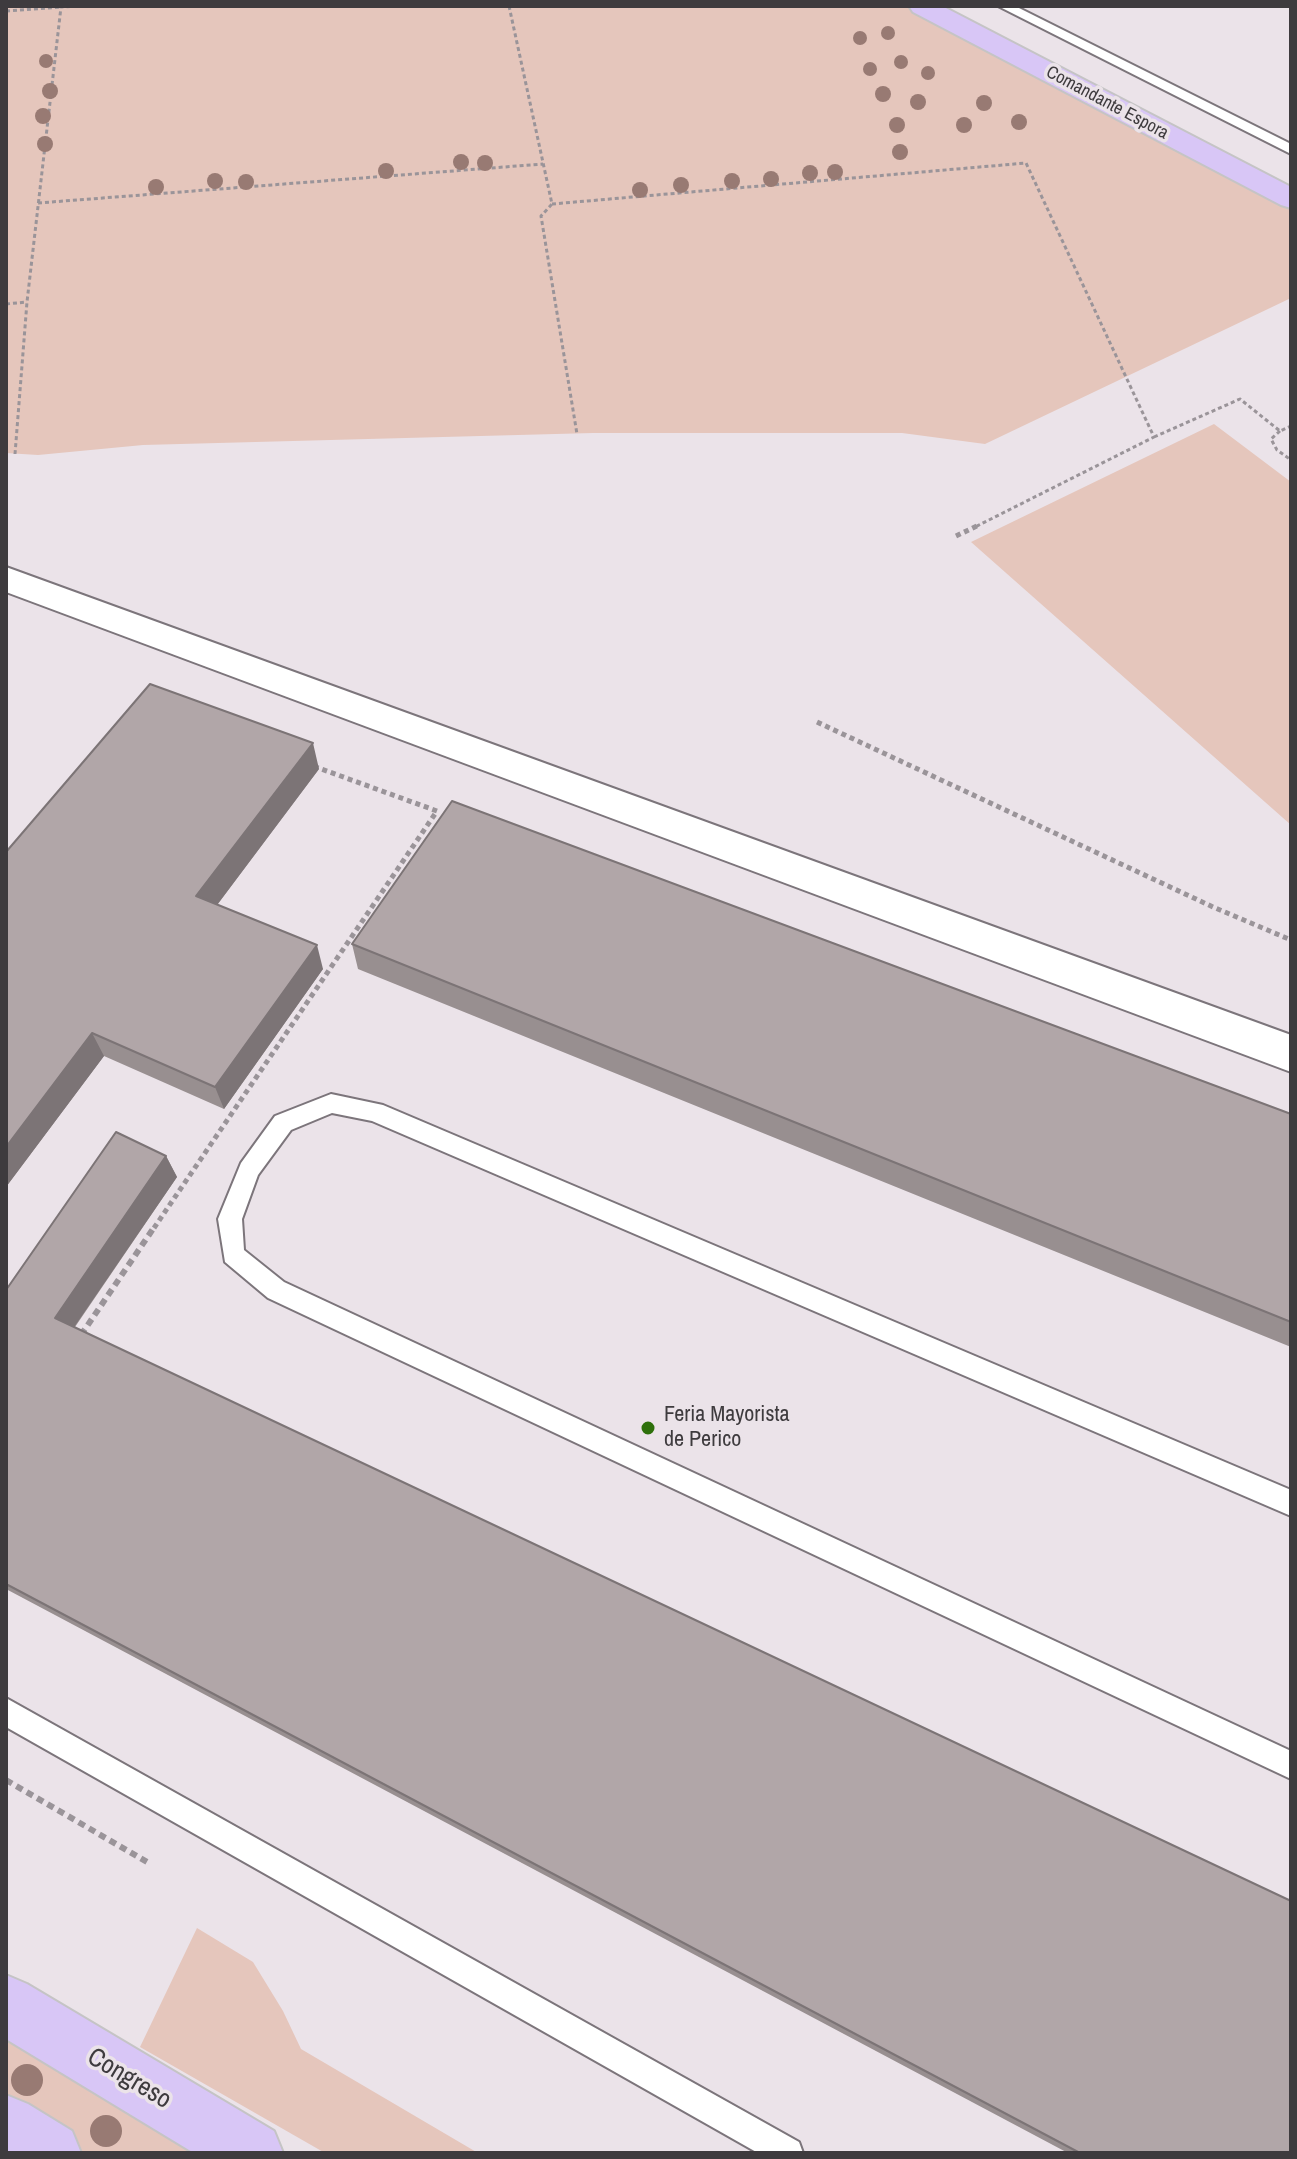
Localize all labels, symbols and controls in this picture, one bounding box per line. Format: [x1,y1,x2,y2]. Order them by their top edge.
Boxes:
street label: Comandante Espora [1042,62,1172,144]
place label: Feria Mayorista de Perico [664,1402,789,1454]
marker: Feria Mayorista de Perico [639,1419,657,1437]
street label: Congreso [81,2042,177,2116]

